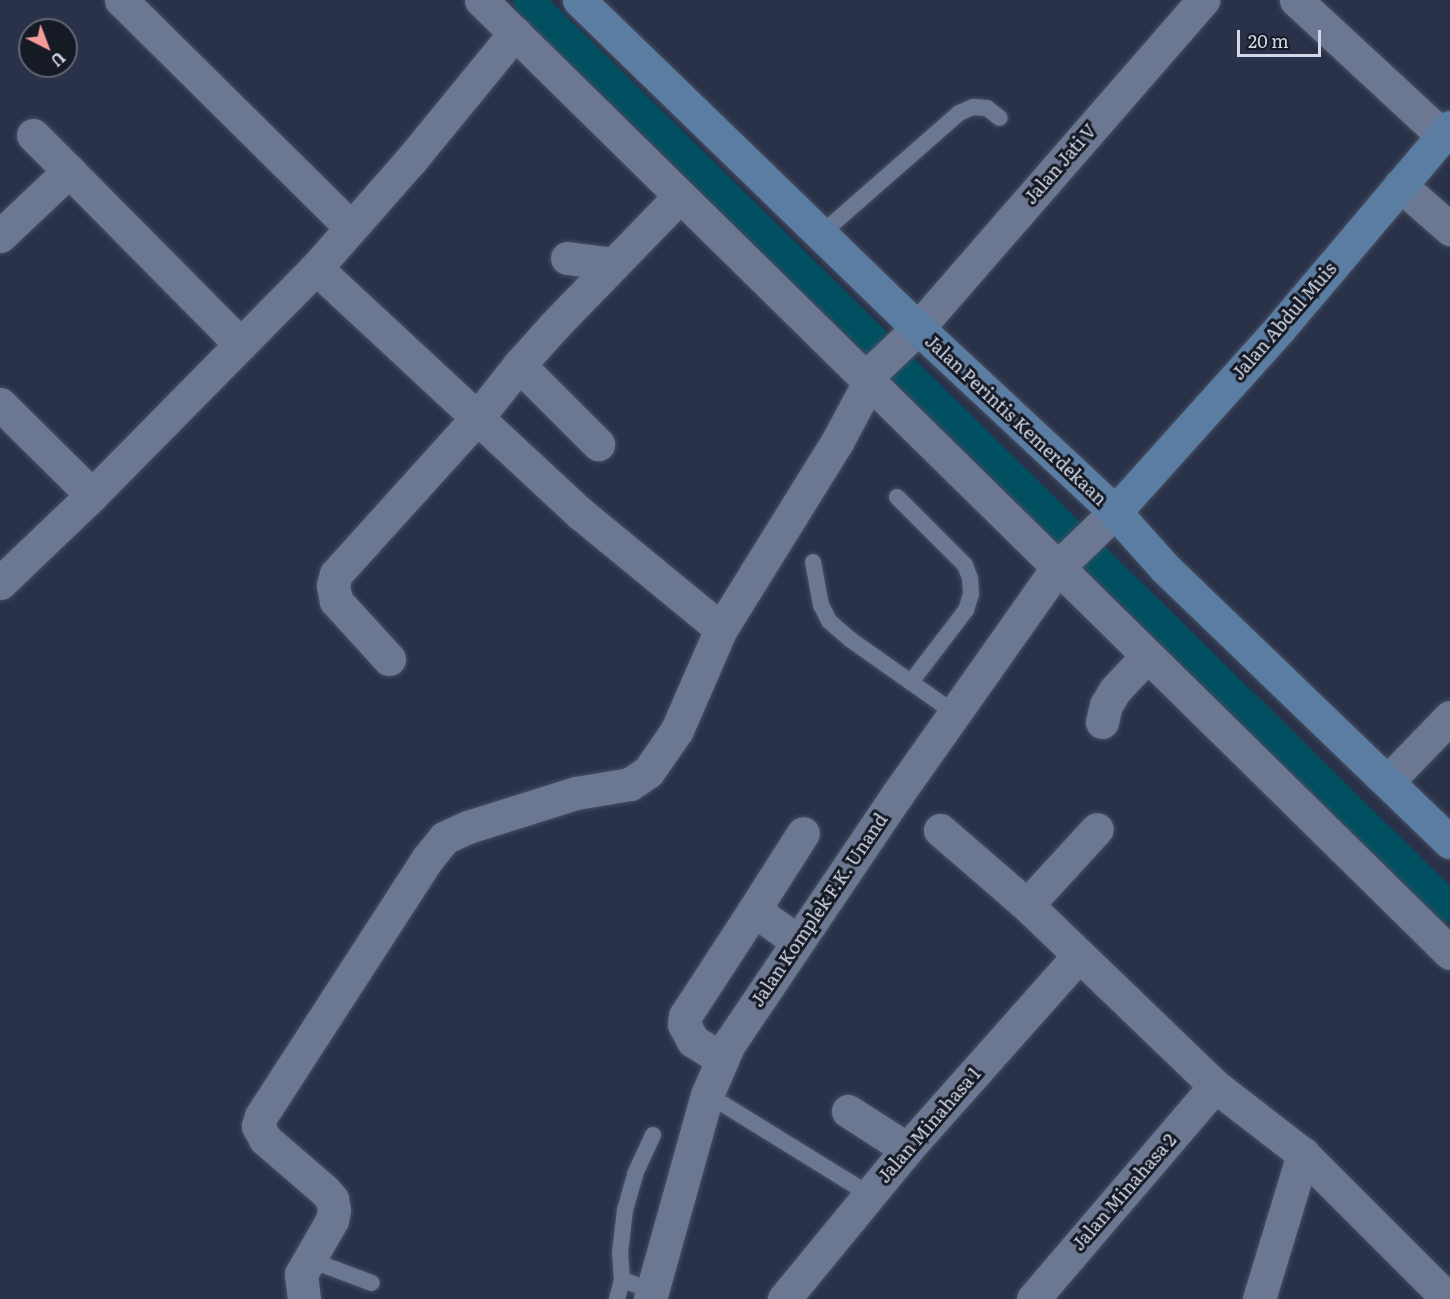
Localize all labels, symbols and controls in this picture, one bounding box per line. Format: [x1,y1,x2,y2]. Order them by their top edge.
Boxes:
north arrow [18,18,78,78]
scale bar [1240,18,1324,56]
text: 20 m [1248,27,1289,54]
text: U [46,47,71,73]
street label: Jalan Jati V [1019,120,1101,208]
street label: Jalan Abdul Muis [1227,258,1341,384]
street label: Jalan Perintis Kemerdekaan [921,330,1111,510]
street label: Jalan Komplek F.K. Unand [746,809,892,1011]
street label: Jalan Minahasa 1 [873,1063,985,1187]
street label: Jalan Minahasa 2 [1067,1129,1181,1255]

